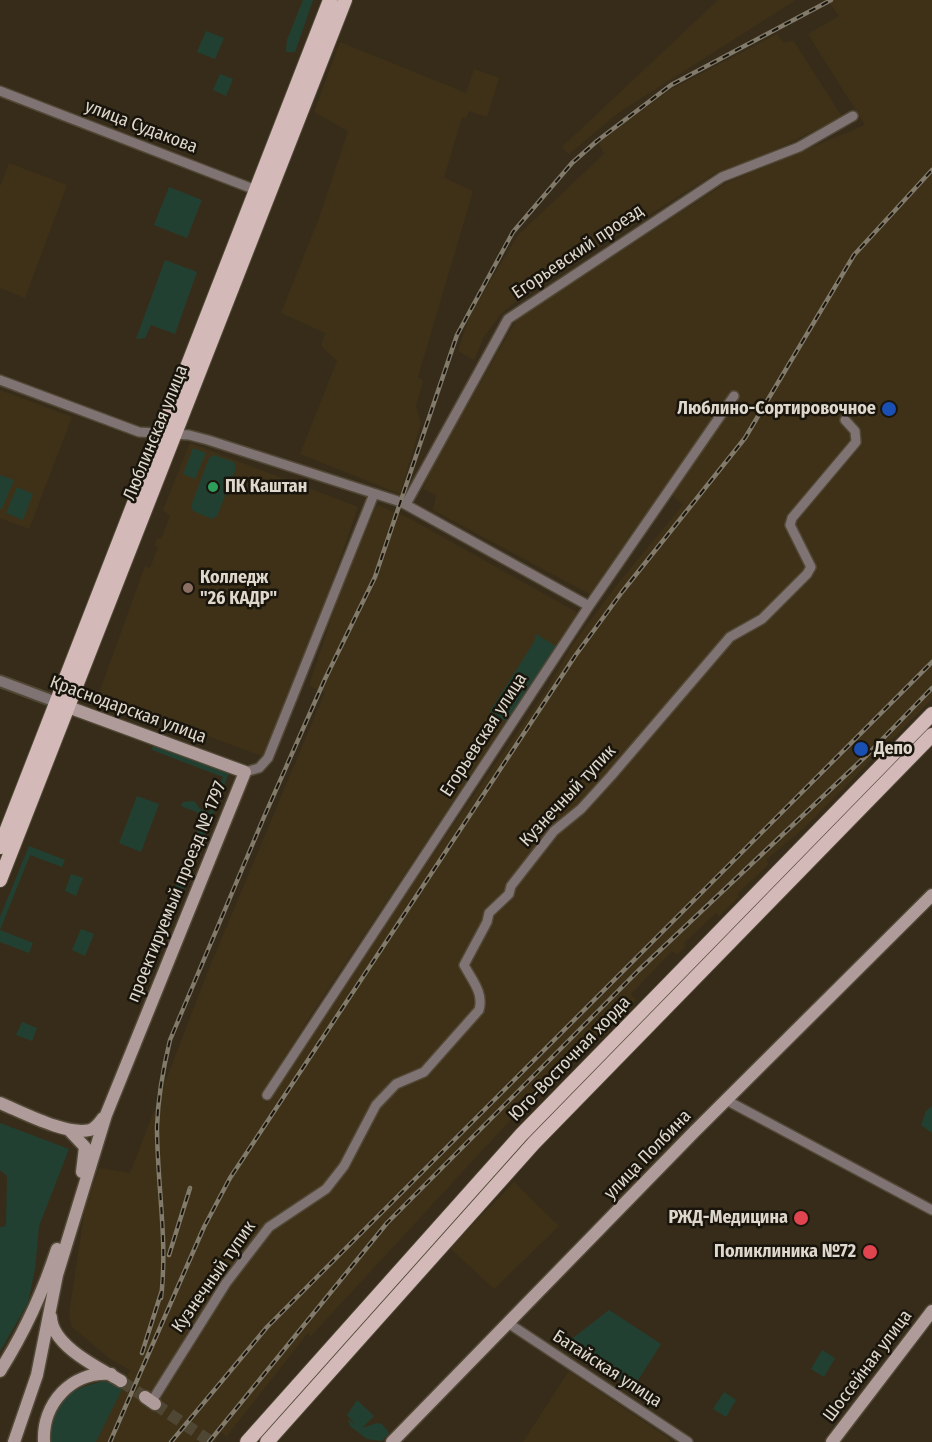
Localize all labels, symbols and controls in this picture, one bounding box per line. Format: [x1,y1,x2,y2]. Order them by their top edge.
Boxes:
street label: улица Судакова [82,96,200,158]
street label: Егорьевский проезд [508,200,648,304]
street label: Люблинская улица [119,362,193,504]
place label: Люблино-Сортировочное [677,398,876,420]
marker: Люблино-Сортировочное [880,400,898,418]
place label: ПК Каштан [225,476,307,498]
marker: ПК Каштан [206,480,220,494]
place label: Колледж "26 КАДР" [200,567,277,610]
marker: Колледж "26 КАДР" [181,581,195,595]
street label: Егорьевская улица [436,669,532,801]
street label: Краснодарская улица [47,672,209,748]
place label: Депо [874,738,913,760]
marker: Депо [852,740,870,758]
street label: Кузнечный тупик [515,741,621,851]
street label: проектируемый проезд № 1797 [123,778,231,1006]
street label: Юго-Восточная хорда [505,992,635,1126]
street label: улица Полбина [600,1106,696,1204]
place label: РЖД-Медицина [669,1207,788,1229]
marker: РЖД-Медицина [792,1209,810,1227]
street label: Кузнечный тупик [168,1217,260,1337]
place label: Поликлиника №72 [714,1241,856,1263]
marker: Поликлиника №72 [861,1243,879,1261]
street label: Шоссейная улица [819,1306,917,1426]
street label: Батайская улица [548,1326,666,1412]

